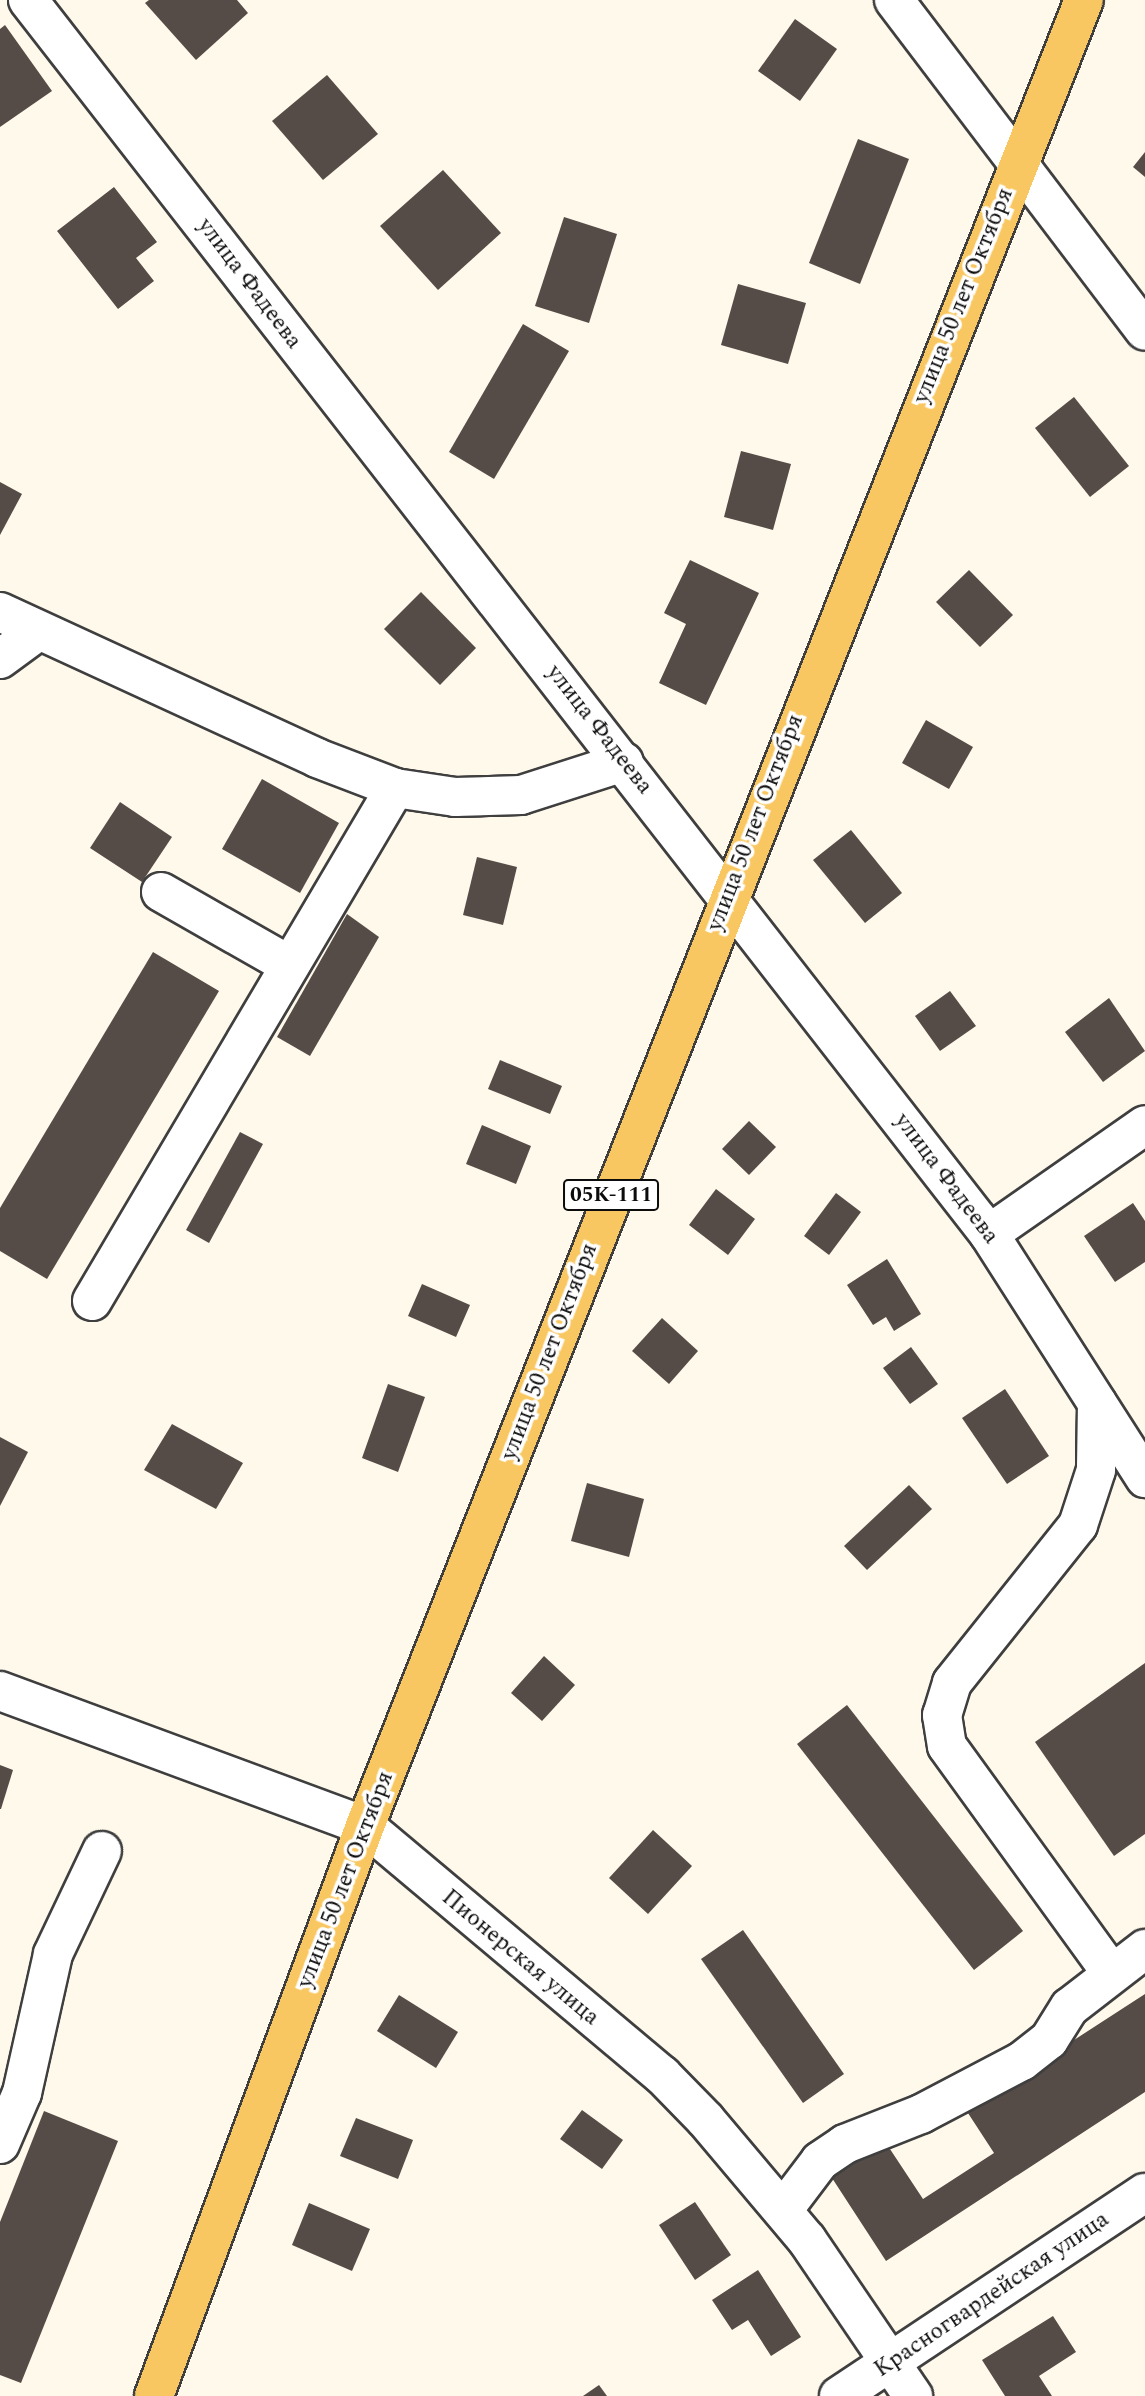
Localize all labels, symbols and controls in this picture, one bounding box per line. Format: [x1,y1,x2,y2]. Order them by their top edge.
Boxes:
street label: улица 50 лет Октября [908,184,1020,408]
street label: улица Фадеева [191,213,307,355]
street label: улица Фадеева [540,660,658,800]
street label: улица 50 лет Октября [702,711,810,935]
street label: улица Фадеева [888,1108,1004,1250]
road number: 05К-111 [562,1178,660,1212]
street label: улица 50 лет Октября [496,1240,604,1464]
street label: улица 50 лет Октября [292,1768,400,1992]
street label: Пионерская улица [436,1884,604,2032]
street label: Красногвардейская улица [869,2206,1115,2384]

